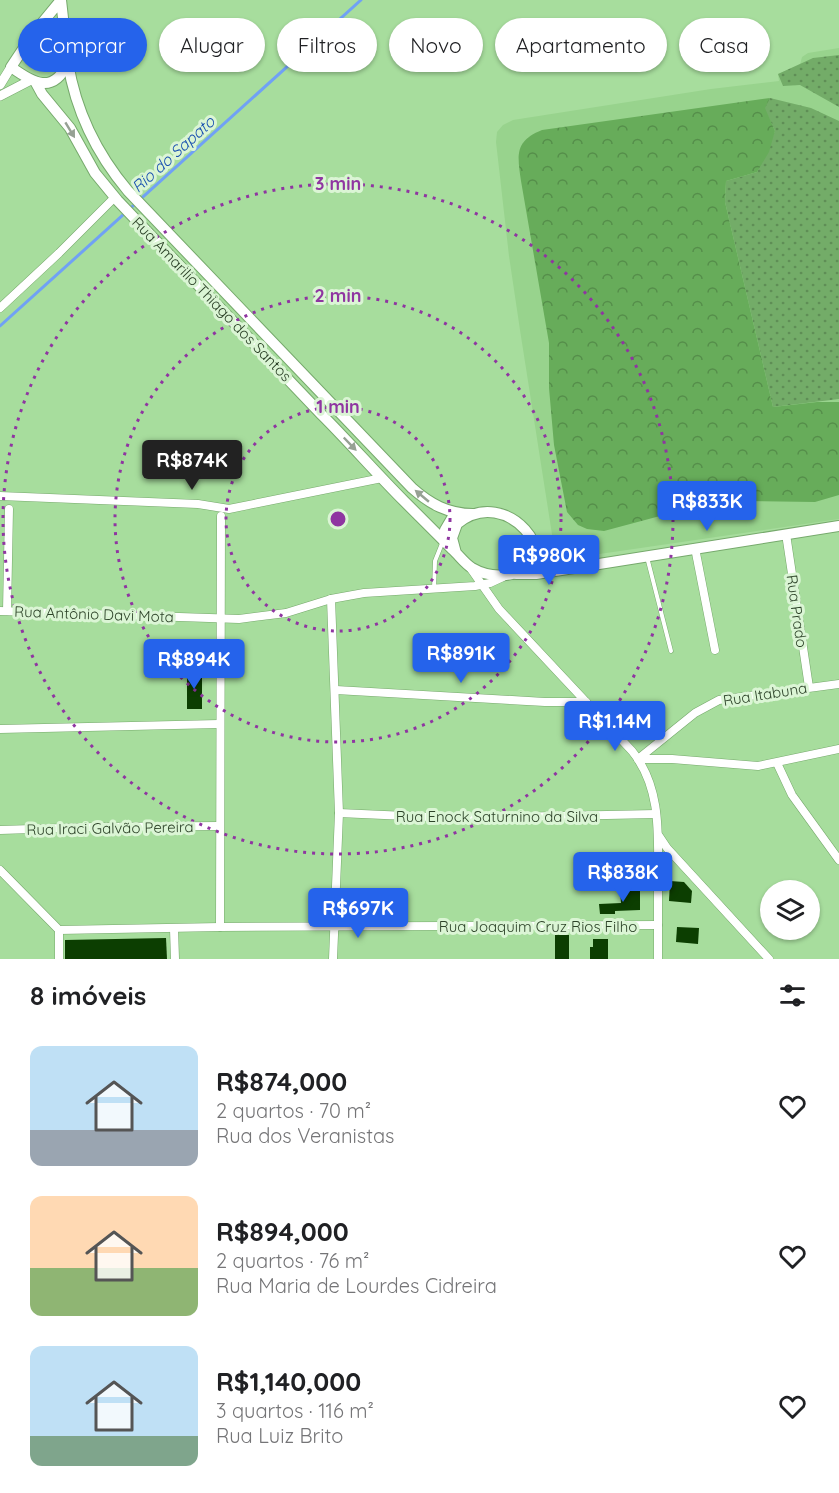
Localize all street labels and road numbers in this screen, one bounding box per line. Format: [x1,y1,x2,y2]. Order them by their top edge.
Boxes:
street label: Rua Amarilio Thiago dos Santos [128,213,296,385]
street label: Rua Prado [782,573,812,649]
street label: Rua Antônio Davi Mota [14,602,174,626]
street label: Rua Itabuna [722,678,808,710]
street label: Rua Enock Saturnino da Silva [396,807,598,826]
street label: Rua Iraci Galvão Pereira [26,817,194,839]
street label: Rua Joaquim Cruz Rios Filho [439,917,637,936]

